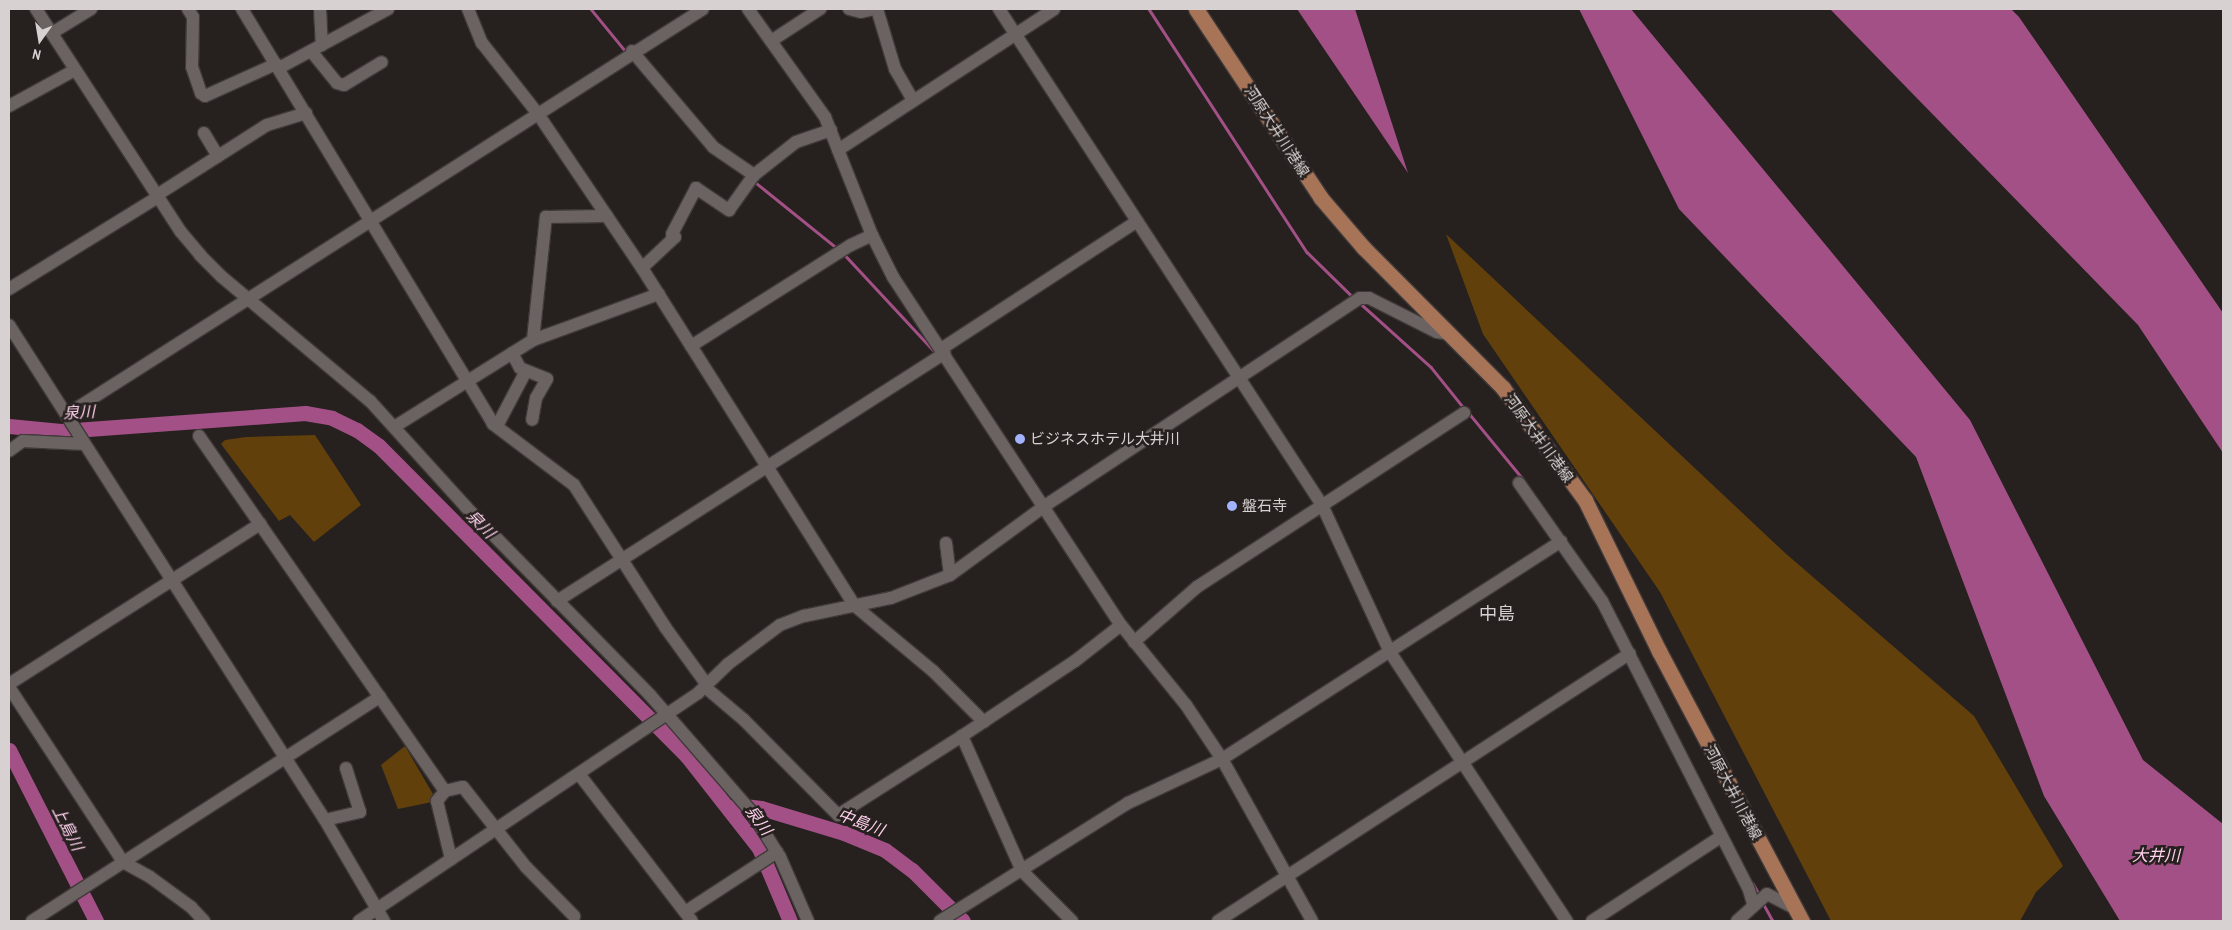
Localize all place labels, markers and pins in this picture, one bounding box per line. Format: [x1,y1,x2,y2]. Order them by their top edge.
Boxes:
place label: ビジネスホテル大井川 [1030,430,1180,448]
marker: ビジネスホテル大井川 [1014,433,1026,445]
place label: 盤石寺 [1242,497,1287,515]
marker: 盤石寺 [1226,500,1238,512]

